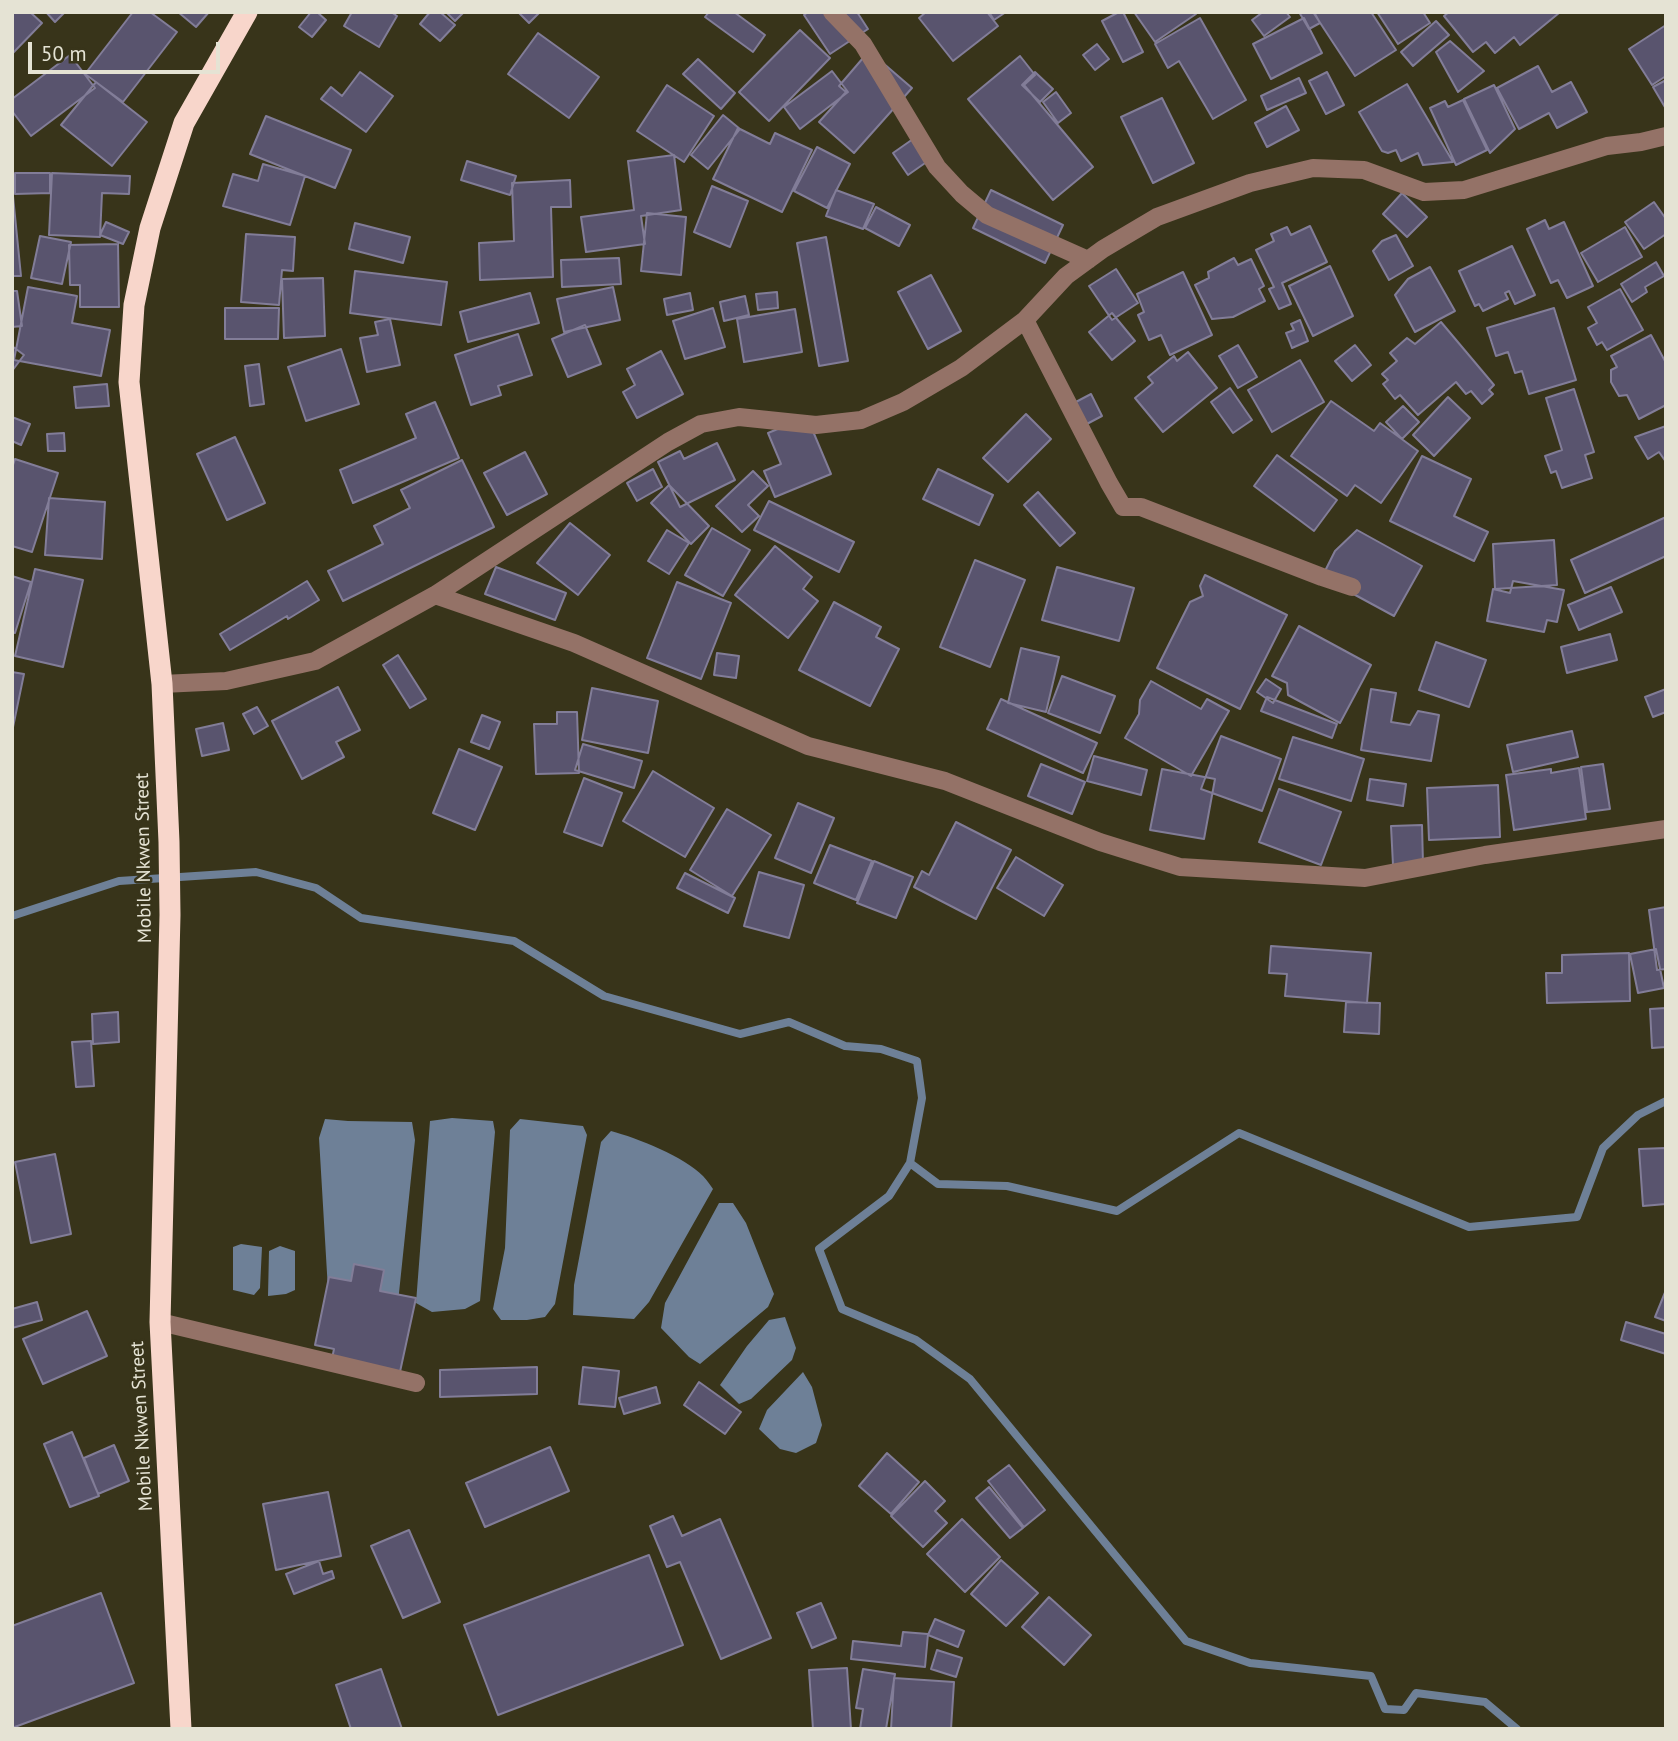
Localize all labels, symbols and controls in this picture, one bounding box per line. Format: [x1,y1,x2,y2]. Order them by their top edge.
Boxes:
scale bar [32,28,224,72]
text: 50 m [41,40,87,67]
street label: Mobile Nkwen Street [131,773,157,943]
street label: Mobile Nkwen Street [126,1340,158,1512]

